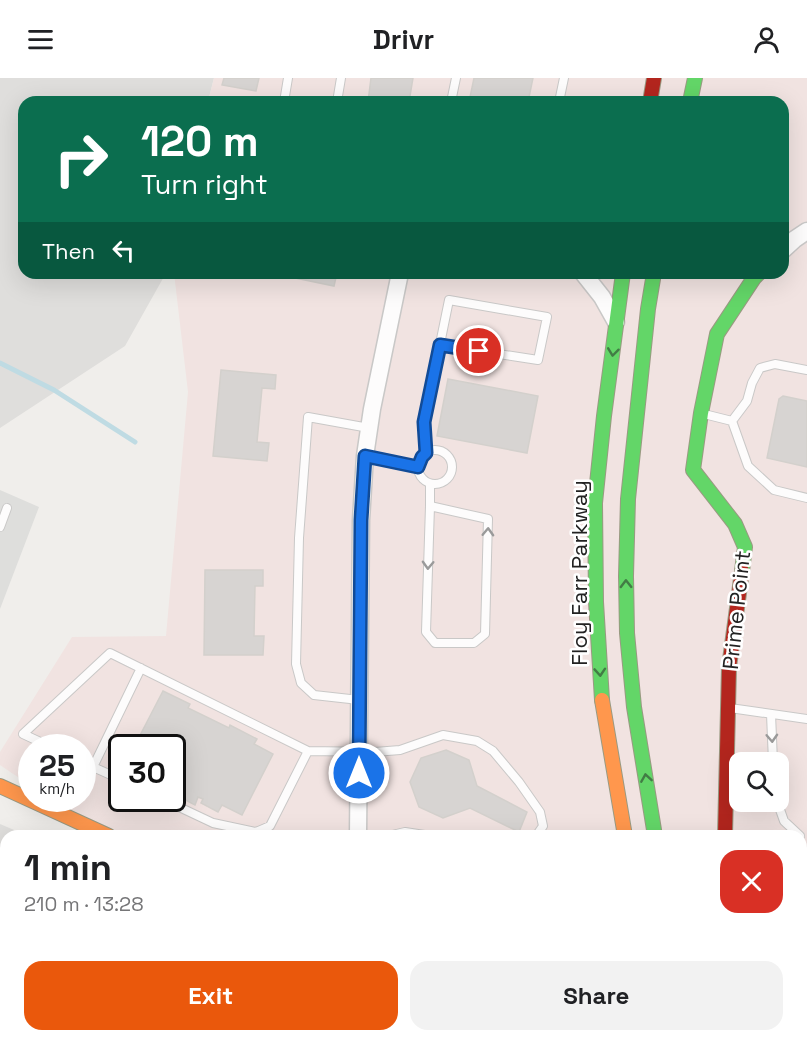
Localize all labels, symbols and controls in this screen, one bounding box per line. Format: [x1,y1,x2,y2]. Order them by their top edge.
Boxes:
text: Drivr [373,22,434,57]
icon: menu [24,23,57,56]
icon: person [750,23,783,56]
text: 120 m [141,115,259,168]
icon: right [42,120,120,198]
text: Turn right [141,167,268,202]
icon: left [107,234,140,267]
text: Then [42,237,95,265]
pin [453,325,504,376]
icon: arrive [462,334,495,367]
one-way arrow [607,347,619,356]
street label: Floy Farr Parkway [565,480,593,666]
one-way arrow [482,527,494,536]
street label: Prime Point [716,549,756,671]
one-way arrow [422,560,435,569]
one-way arrow [620,580,632,589]
one-way arrow [593,667,606,676]
one-way arrow [765,733,778,742]
speed limit sign: 30 [108,734,186,812]
position arrow [327,741,391,805]
text: 25 [39,746,75,785]
map controls [729,752,789,812]
button: search [729,752,789,812]
one-way arrow [640,773,652,782]
text: km/h [39,779,75,798]
text: 1 min [24,845,112,891]
button: close [720,850,783,913]
text: 210 m · 13:28 [24,891,144,917]
button: Exit [24,961,398,1030]
button: Share [410,961,783,1030]

